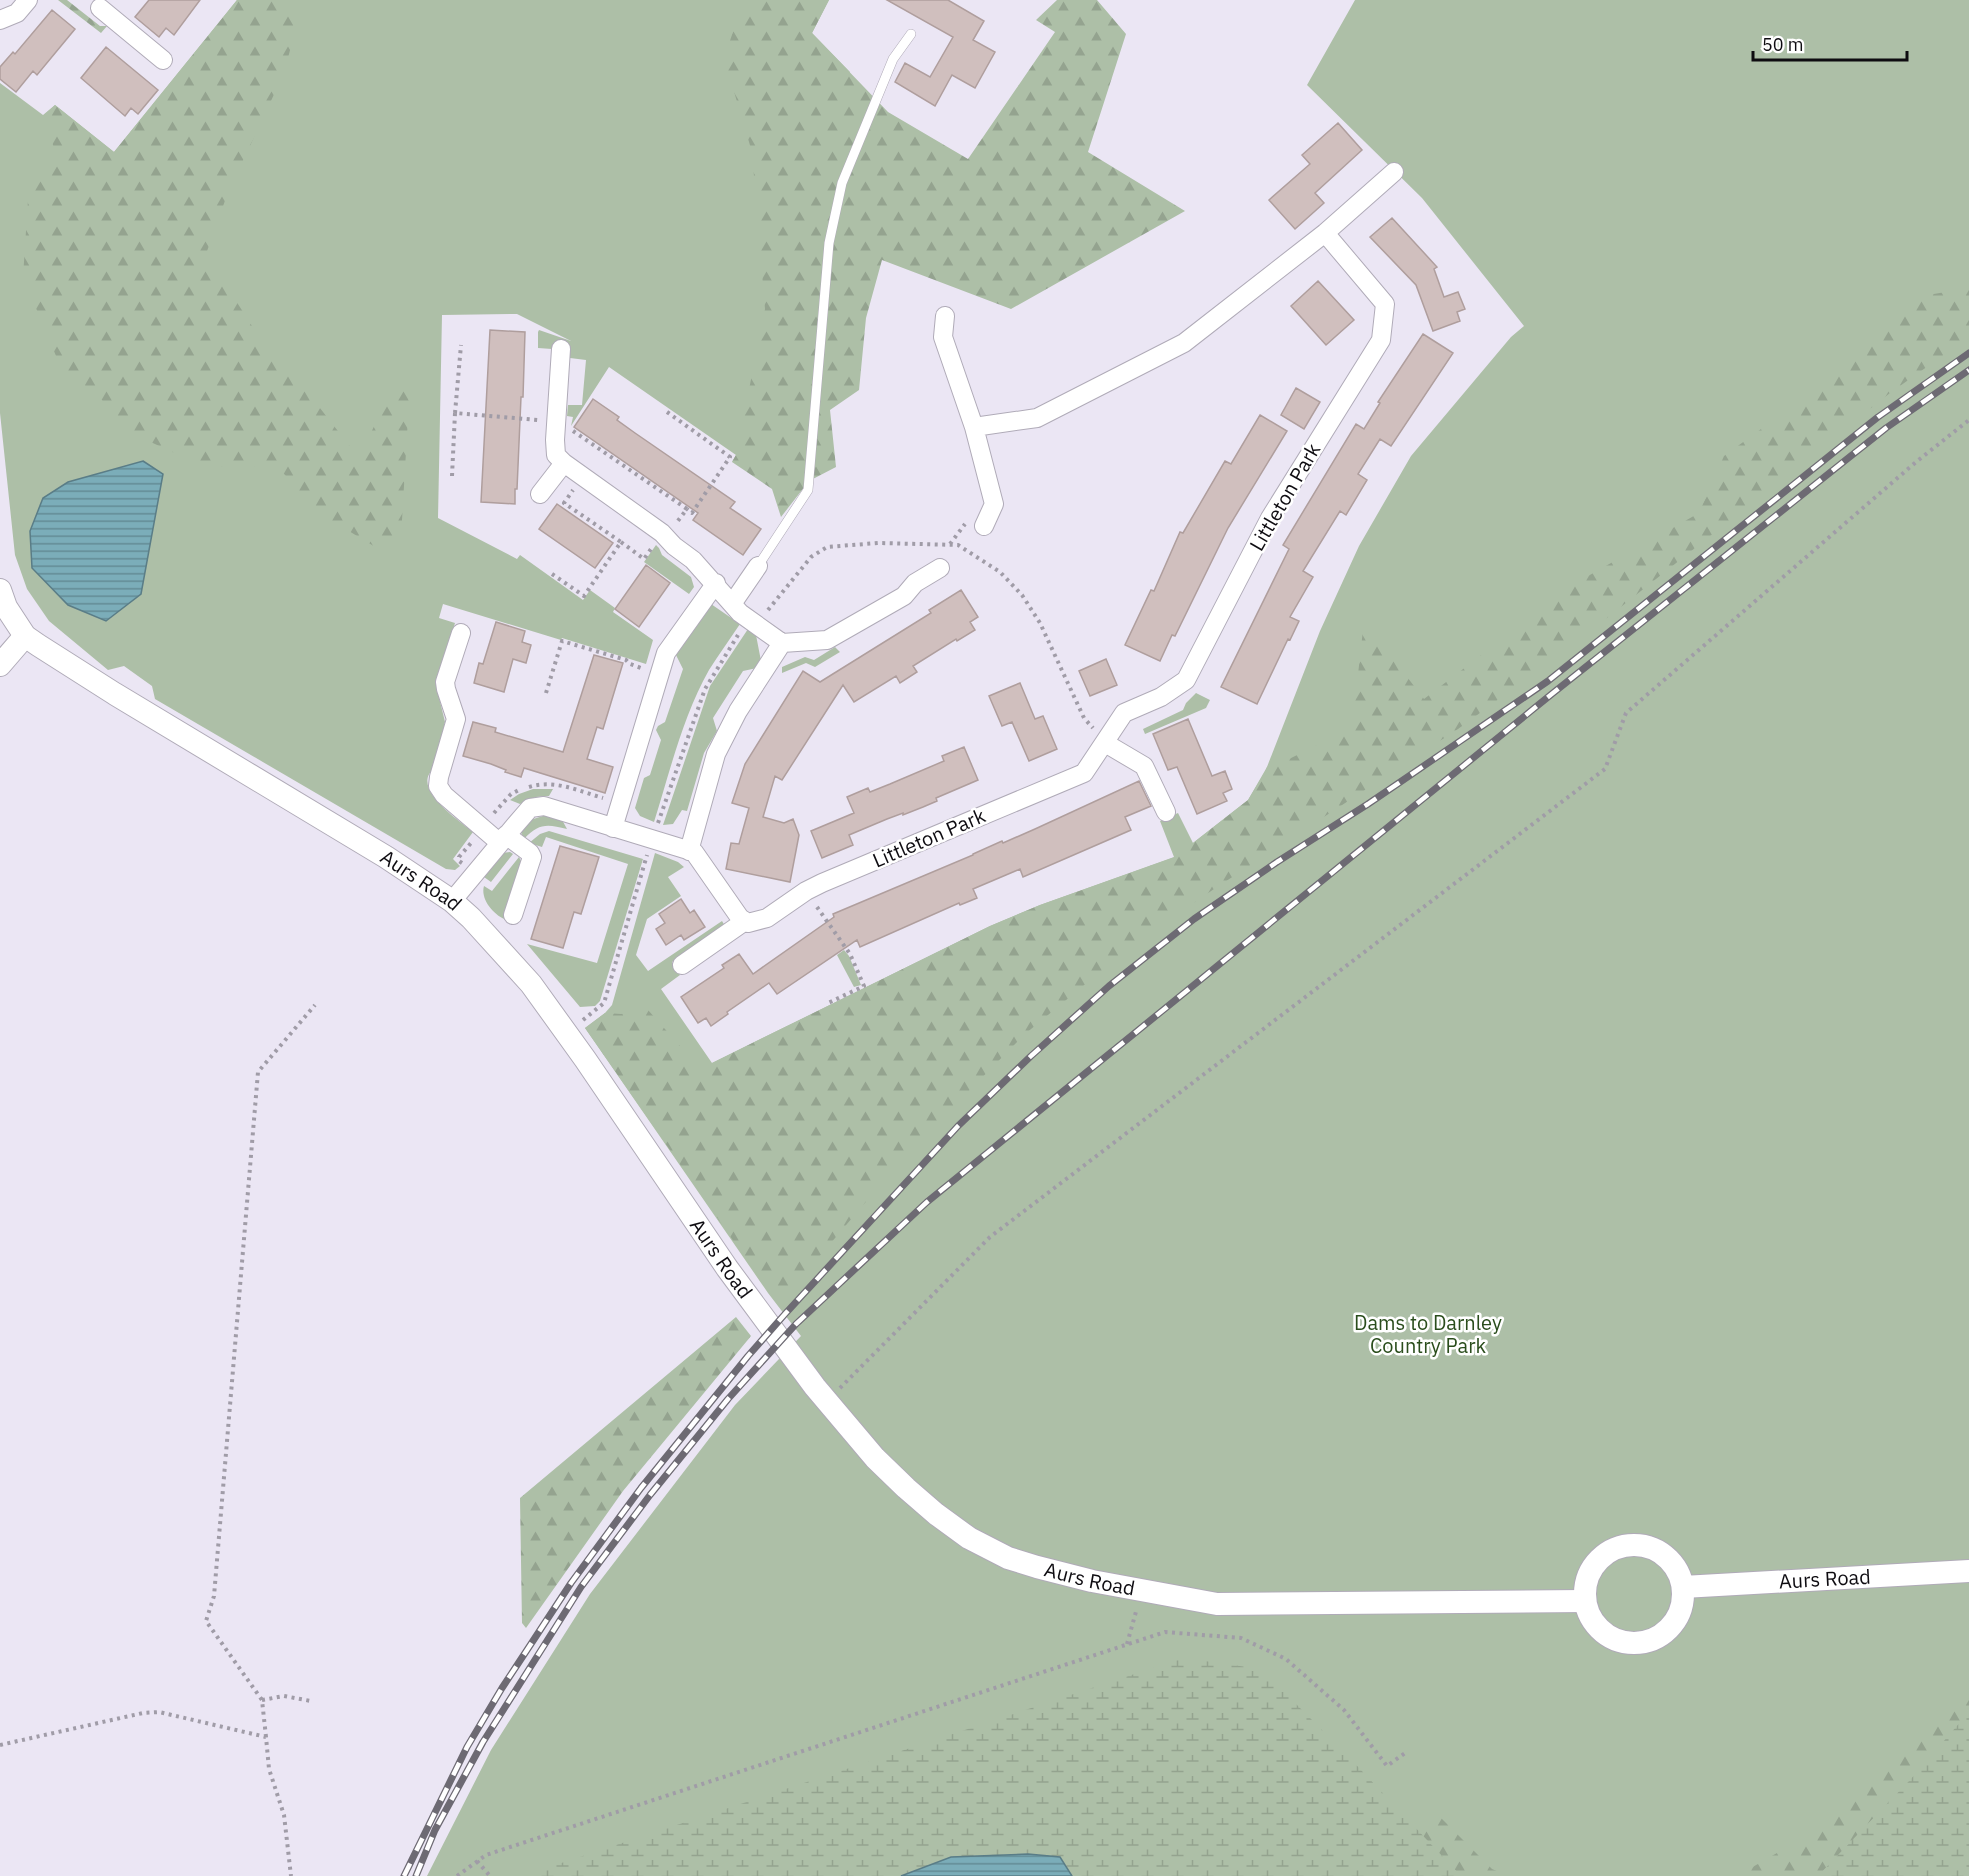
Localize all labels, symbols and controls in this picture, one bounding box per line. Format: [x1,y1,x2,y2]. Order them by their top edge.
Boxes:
scale bar [1753,24,1908,62]
text: 50 m [1762,33,1804,56]
street label: Littleton Park [1243,438,1326,555]
street label: Littleton Park [868,801,990,873]
street label: Aurs Road [375,843,468,916]
street label: Aurs Road [684,1213,759,1304]
park label: Dams to Darnley Country Park [1354,1309,1502,1359]
street label: Aurs Road [1042,1555,1137,1602]
street label: Aurs Road [1778,1563,1871,1595]

